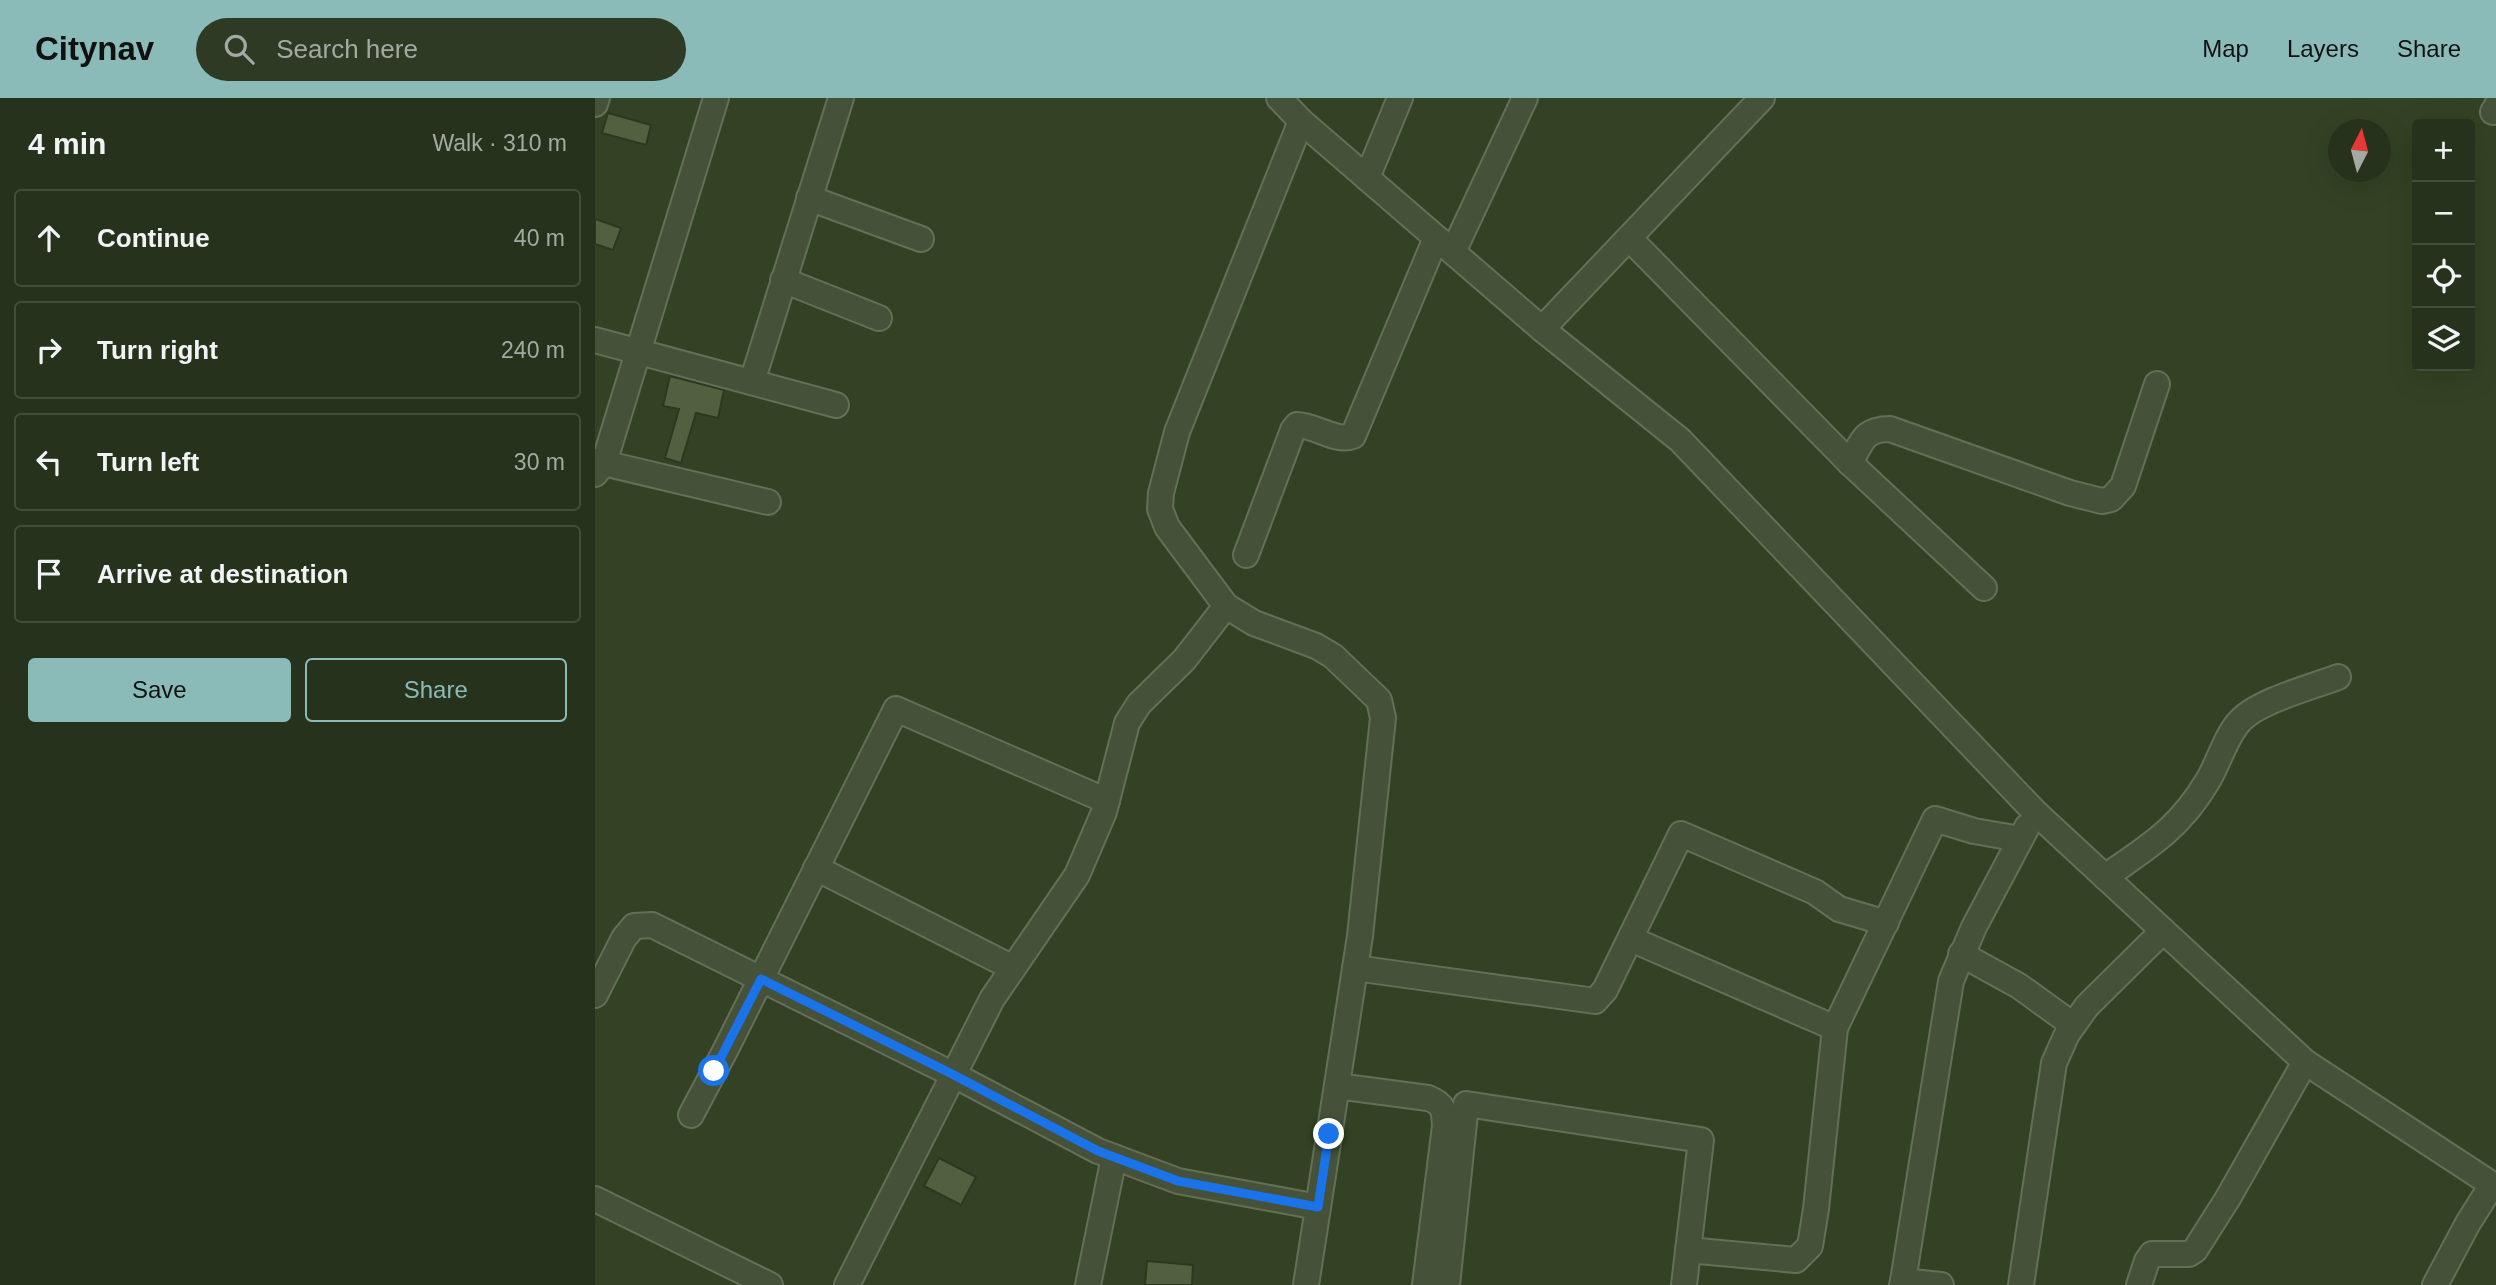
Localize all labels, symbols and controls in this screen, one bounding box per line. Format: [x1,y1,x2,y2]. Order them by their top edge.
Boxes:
search box [196,18,686,81]
text: Citynav [35,30,154,67]
icon: search [220,30,258,68]
text: Search here [276,34,418,64]
text: Map [2202,35,2249,62]
text: Layers [2287,35,2359,62]
text: Share [2397,35,2461,62]
north arrow [2328,119,2391,182]
map controls [2412,119,2475,371]
button: + [2412,119,2475,182]
text: 4 min [28,127,106,160]
text: Walk · 310 m [432,130,567,156]
button: − [2412,182,2475,245]
icon: ahead [30,219,68,257]
text: Continue [97,223,210,253]
text: 40 m [514,225,565,251]
button: locate [2412,245,2475,308]
button: layers [2412,308,2475,371]
icon: right [30,331,68,369]
text: Turn right [97,335,218,365]
text: 240 m [501,337,565,363]
icon: left [30,443,68,481]
text: Turn left [97,447,199,477]
text: 30 m [514,449,565,475]
icon: arrive [30,555,68,593]
text: Arrive at destination [97,559,348,589]
button: Save [28,658,291,722]
button: Share [305,658,567,722]
route start [698,1055,729,1086]
route end [1313,1118,1344,1149]

